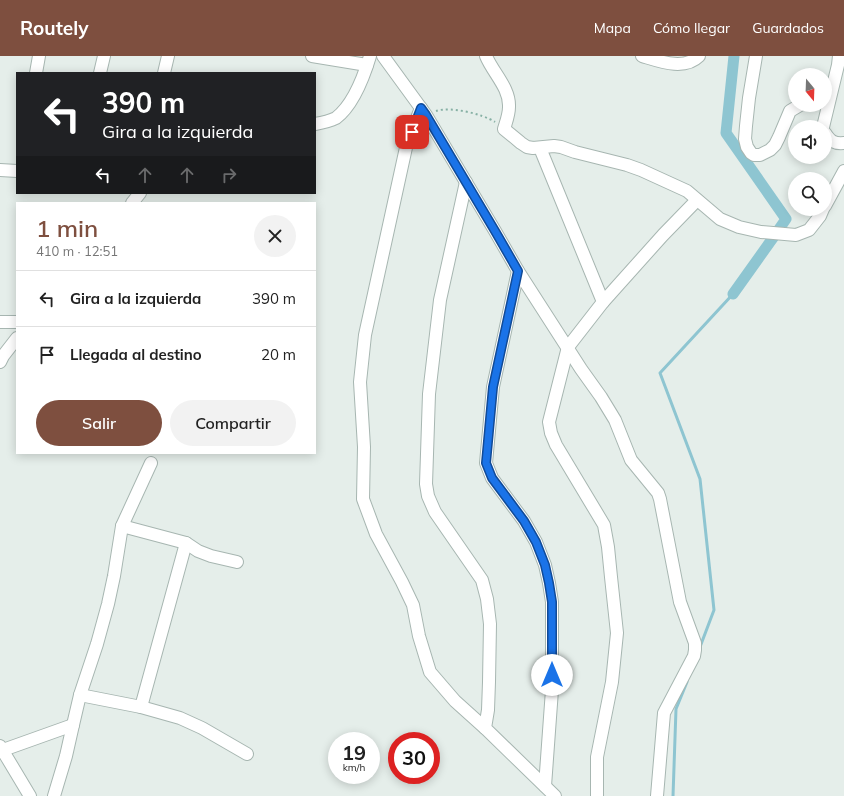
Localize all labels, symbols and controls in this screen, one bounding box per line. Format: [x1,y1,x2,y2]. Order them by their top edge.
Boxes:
text: Routely [20,16,88,40]
text: Mapa [594,19,631,37]
text: Cómo llegar [653,19,730,37]
text: Guardados [752,19,824,37]
north arrow [788,68,832,112]
map controls [788,68,832,216]
text: 390 m [102,85,185,120]
icon: left [36,88,88,140]
pin [395,115,429,149]
text: Gira a la izquierda [102,120,253,143]
button: sound [788,120,832,164]
icon: arrive [401,121,423,143]
icon: left [92,164,114,186]
icon: ahead [134,164,156,186]
icon: ahead [176,164,198,186]
icon: right [218,164,240,186]
button: search [788,172,832,216]
text: 1 min [36,213,98,243]
button: close [254,215,296,257]
text: 410 m · 12:51 [36,243,118,259]
icon: left [36,288,58,310]
text: Gira a la izquierda [70,289,201,308]
text: 390 m [252,289,296,308]
icon: arrive [36,344,58,366]
text: Llegada al destino [70,345,202,364]
text: 20 m [261,345,296,364]
button: Salir [36,400,162,446]
button: Compartir [170,400,296,446]
position arrow [531,654,573,696]
speed limit sign: 30 [388,732,440,784]
text: 19 [342,740,366,765]
text: km/h [343,761,365,774]

